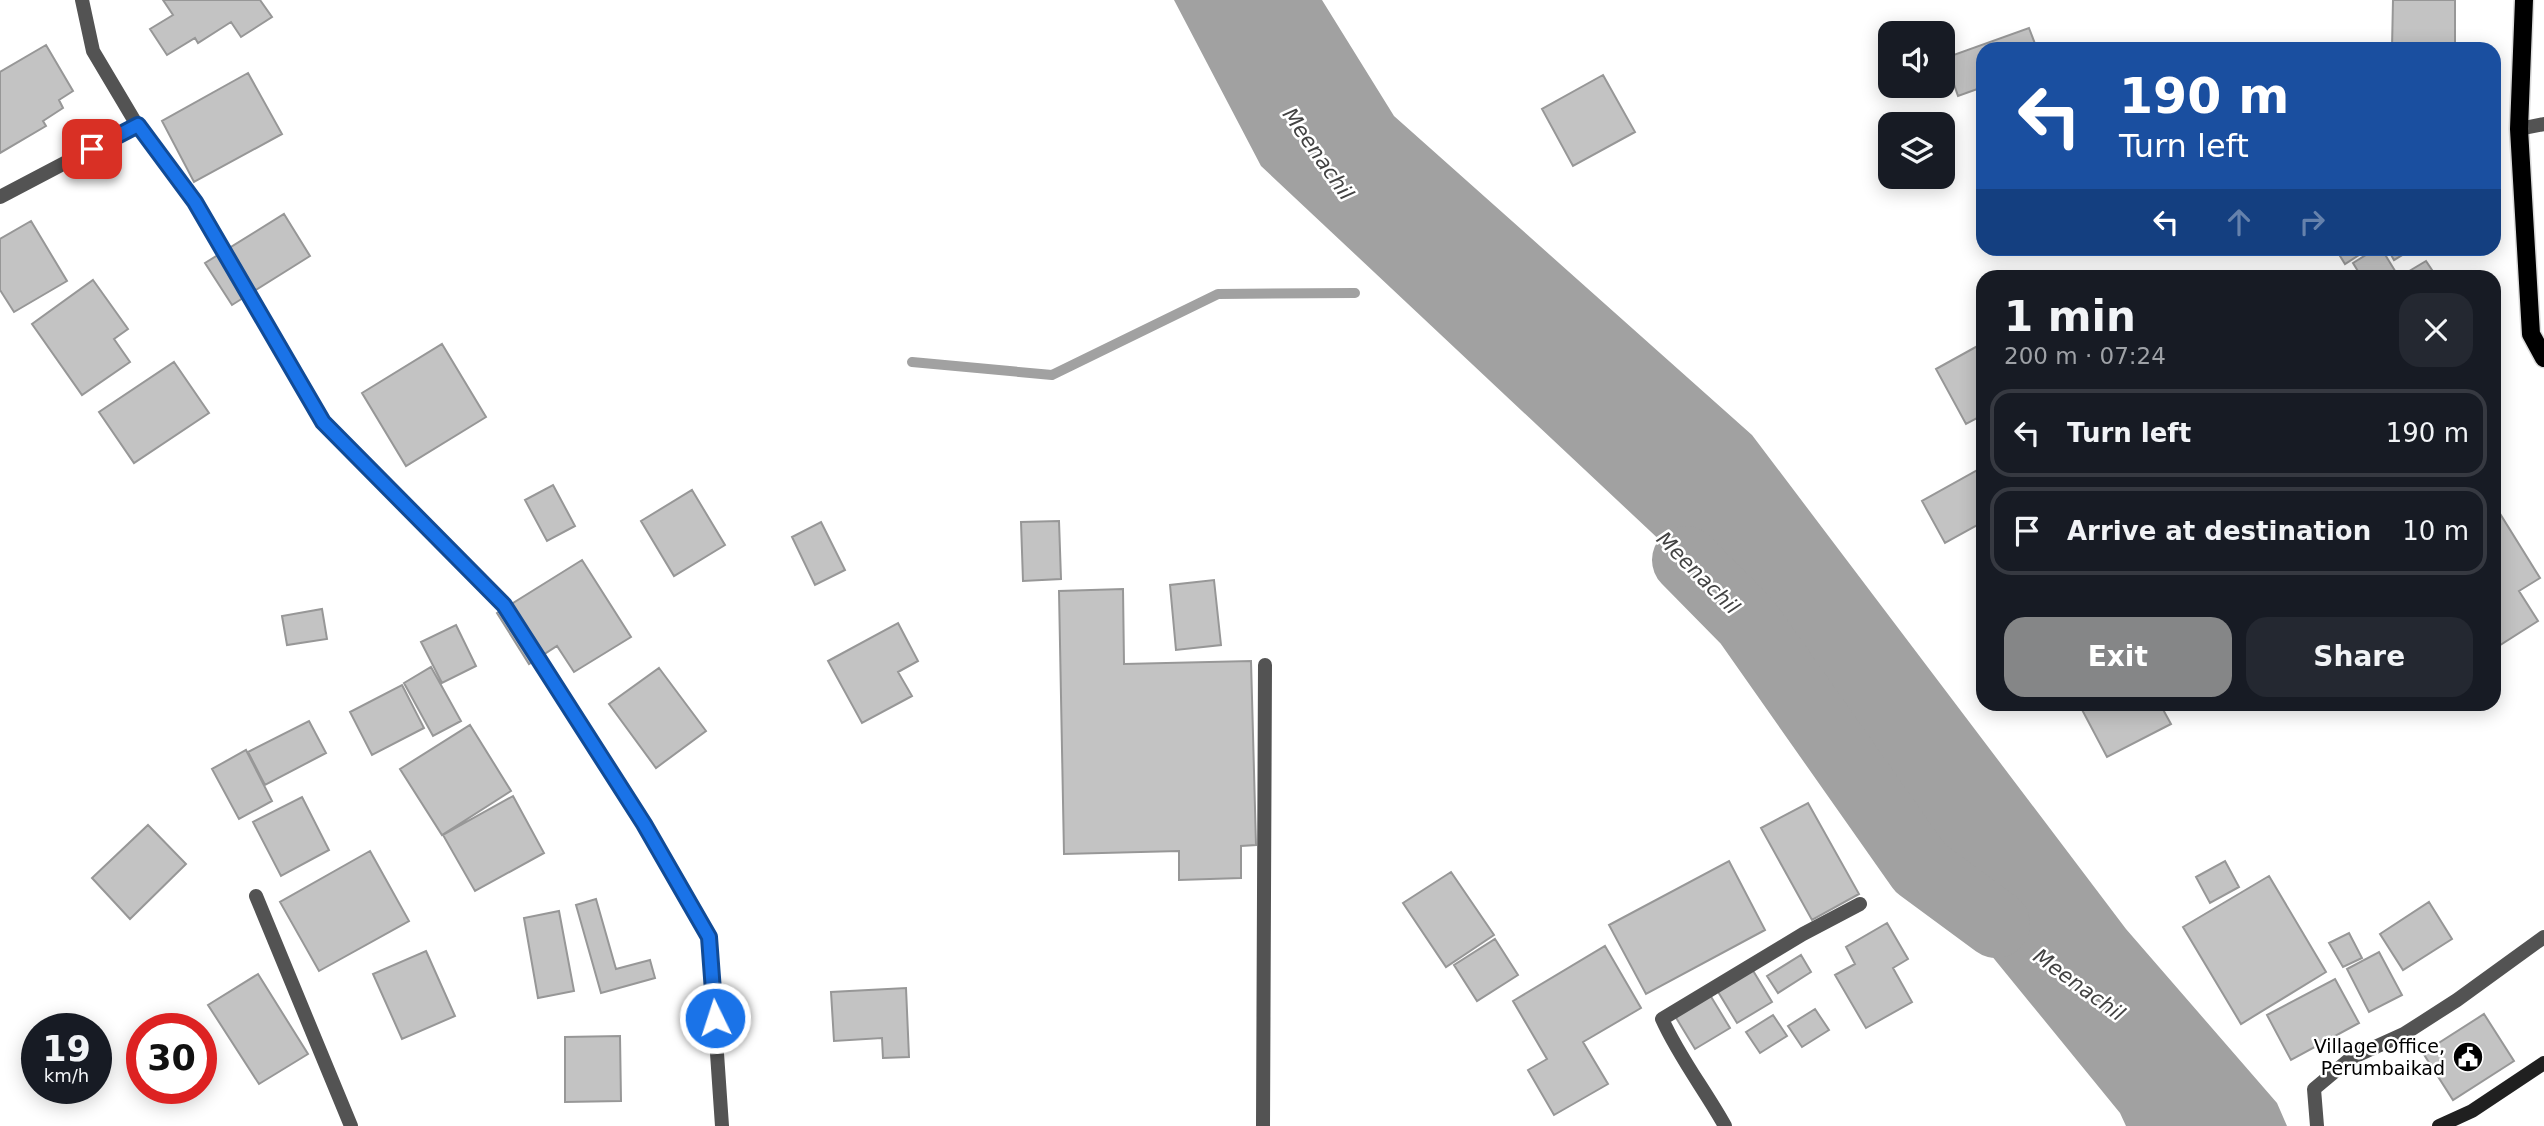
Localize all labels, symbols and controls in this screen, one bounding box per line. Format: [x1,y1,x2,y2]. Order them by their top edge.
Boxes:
map controls [1878,21,1955,189]
button: sound [1878,21,1955,98]
text: 190 m [2119,68,2289,125]
icon: left [2004,70,2095,161]
water label: Meenachil [1278,103,1359,205]
button: layers [1878,112,1955,189]
pin [62,119,122,179]
text: Turn left [2119,127,2249,165]
icon: arrive [73,130,111,168]
icon: left [2147,203,2185,241]
icon: ahead [2220,203,2258,241]
icon: right [2293,203,2331,241]
text: 1 min [2004,292,2136,341]
button: close [2399,293,2473,367]
text: 200 m · 07:24 [2004,343,2166,369]
icon: left [2008,414,2046,452]
text: Turn left [2067,418,2191,448]
text: 190 m [2386,418,2469,448]
icon: arrive [2008,512,2046,550]
text: Arrive at destination [2067,516,2371,546]
text: 10 m [2402,516,2469,546]
water label: Meenachil [1652,527,1744,619]
button: Exit [2004,617,2232,697]
button: Share [2246,617,2473,697]
water label: Meenachil [2029,944,2129,1026]
position arrow [678,981,752,1055]
speed limit sign: 30 [126,1013,217,1104]
text: 19 [42,1029,91,1069]
place label: Village Office, Perumbaikad [2314,1035,2445,1079]
public building icon: Village Office, Perumbaikad [2451,1040,2485,1074]
text: km/h [44,1065,89,1086]

